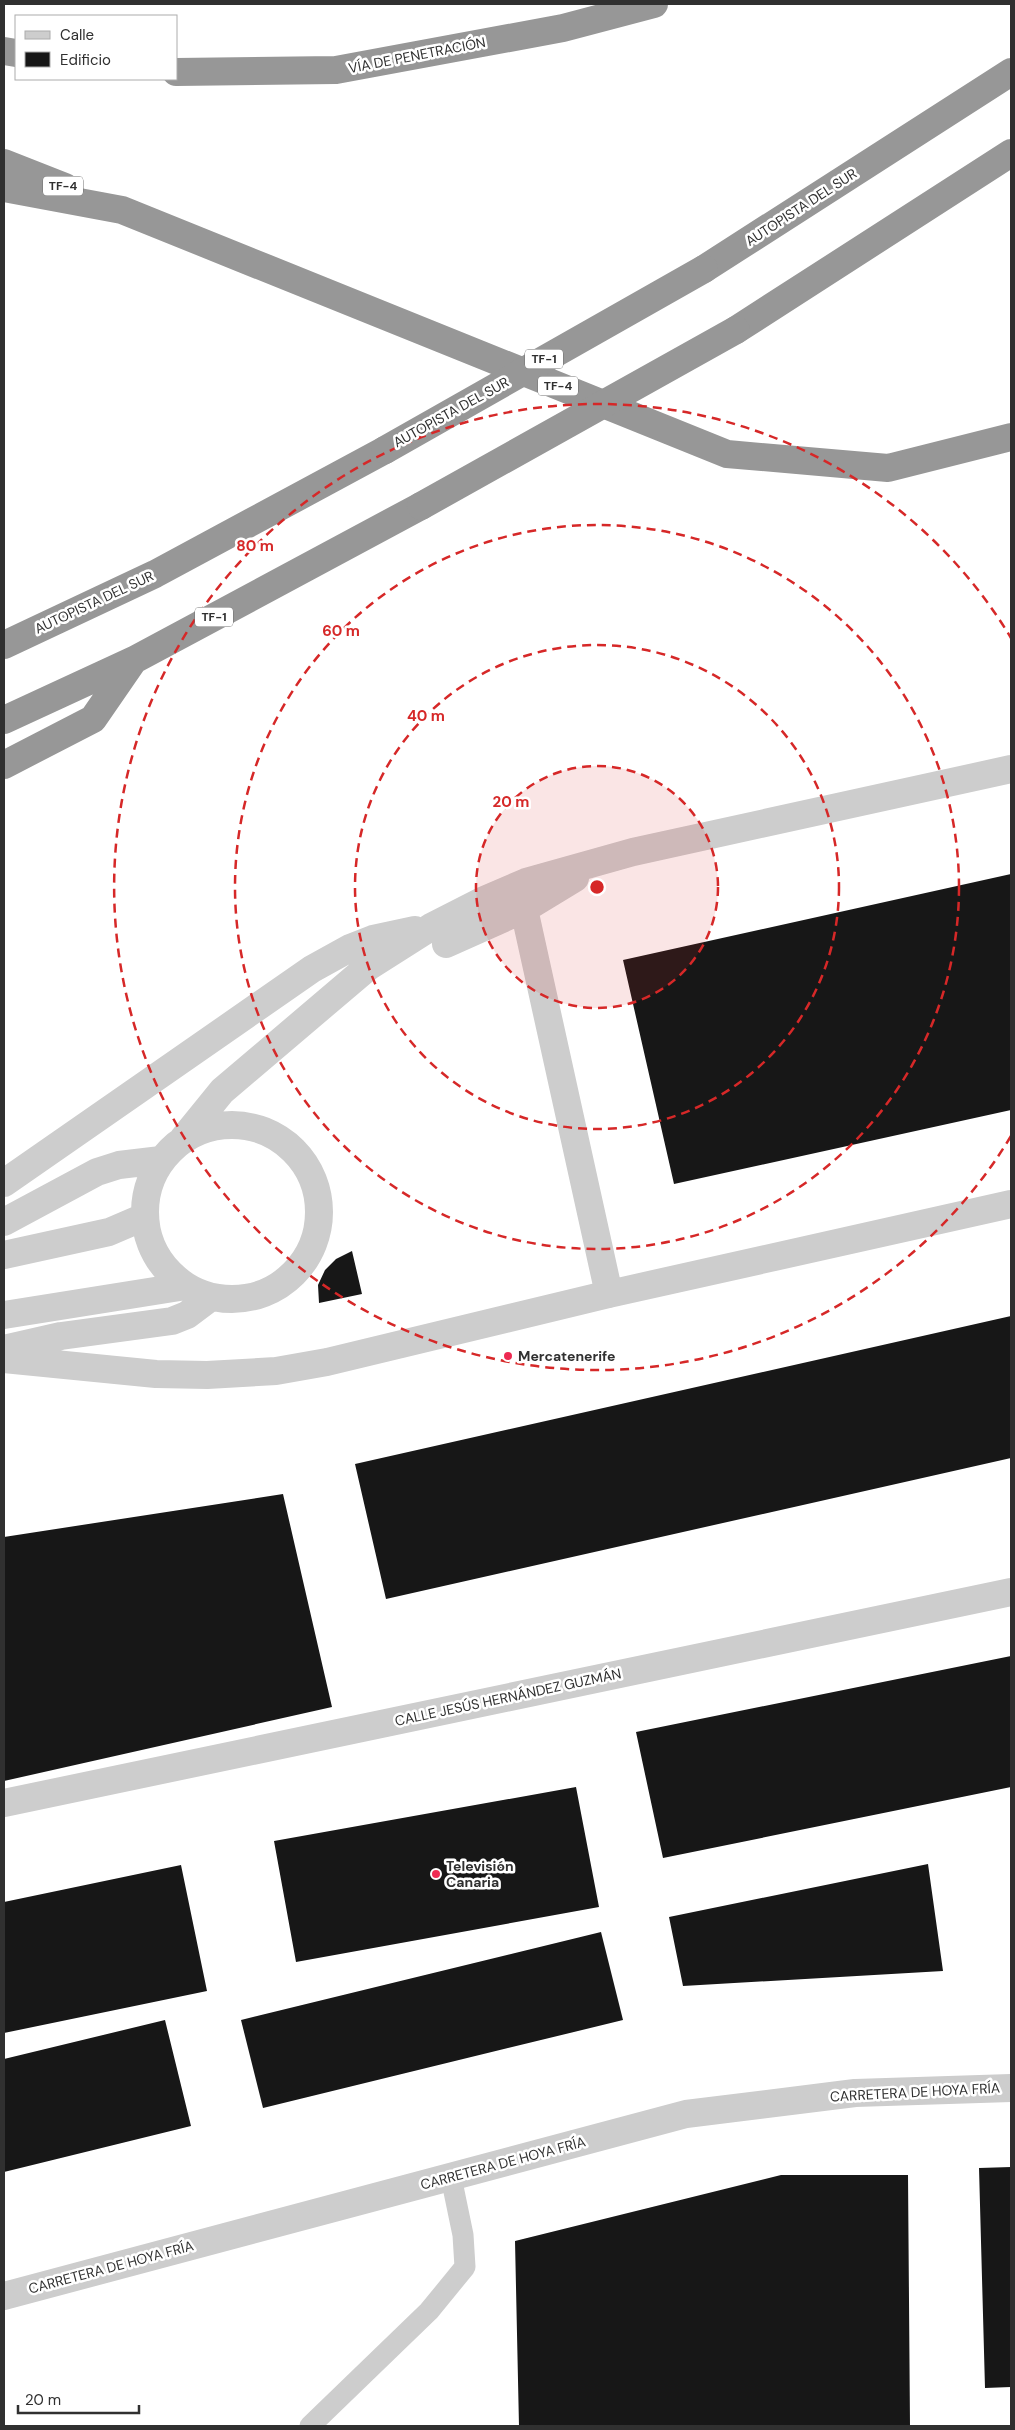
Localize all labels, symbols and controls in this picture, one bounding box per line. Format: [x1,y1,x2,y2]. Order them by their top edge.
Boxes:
legend [15,15,178,80]
text: Calle [60,25,94,45]
street label: VÍA DE PENETRACIÓN [347,33,487,77]
text: Edificio [60,50,111,70]
street label: AUTOPISTA DEL SUR [742,164,860,250]
road number: TF-4 [43,177,83,196]
road number: TF-1 [525,349,563,368]
street label: AUTOPISTA DEL SUR [390,373,512,451]
road number: TF-4 [538,376,578,396]
text: 80 m [236,536,274,556]
street label: AUTOPISTA DEL SUR [31,566,157,638]
road number: TF-1 [195,608,233,626]
text: 60 m [322,621,360,641]
text: 40 m [407,706,445,726]
text: 20 m [493,792,529,812]
centre of rings [588,878,606,896]
place label: Mercatenerife [518,1347,615,1365]
marker: Mercatenerife [502,1350,514,1362]
street label: CALLE JESÚS HERNÁNDEZ GUZMÁN [393,1664,623,1730]
place label: Televisión Canaria [446,1857,514,1891]
marker: Televisión Canaria [430,1868,442,1880]
street label: CARRETERA DE HOYA FRÍA [830,2079,1000,2105]
street label: CARRETERA DE HOYA FRÍA [418,2132,588,2194]
street label: CARRETERA DE HOYA FRÍA [26,2236,196,2298]
scale bar [18,2382,139,2414]
text: 20 m [25,2390,61,2410]

